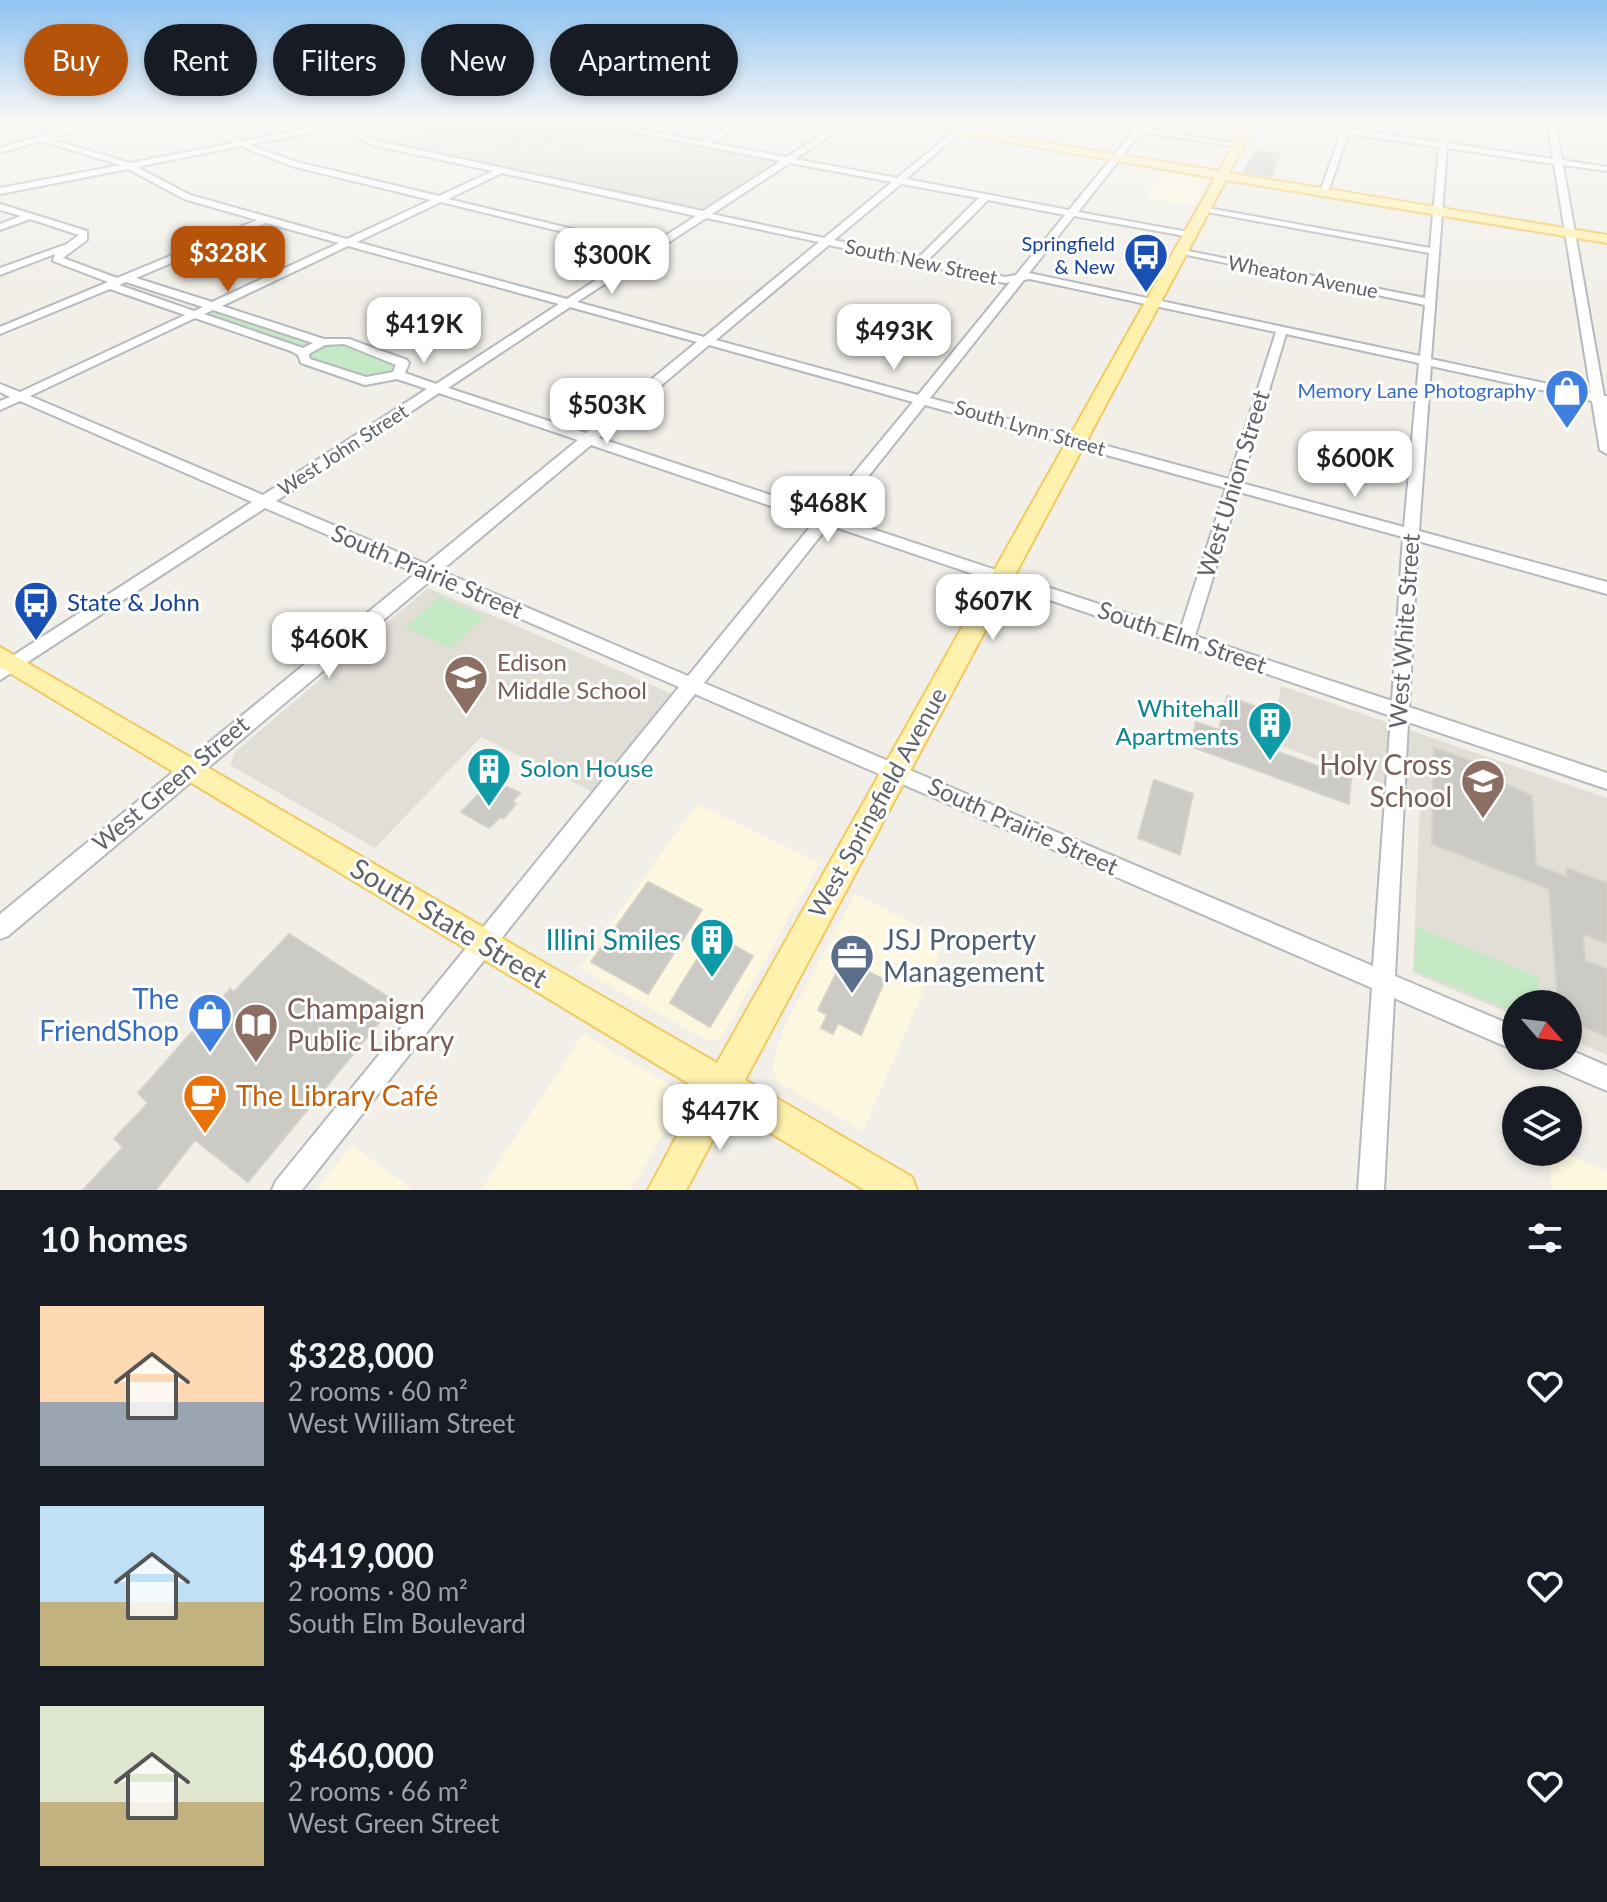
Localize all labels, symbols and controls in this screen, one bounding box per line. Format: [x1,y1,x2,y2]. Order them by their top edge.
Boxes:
chip: Buy [24,24,128,96]
chip: Rent [144,24,257,96]
chip: Filters [273,24,405,96]
chip: New [421,24,534,96]
chip: Apartment [550,24,738,96]
pin: $328K [172,226,284,294]
pin: $300K [556,228,668,296]
place label: Springfield & New [1022,231,1115,278]
bus stop icon: Springfield & New [1122,231,1170,294]
street label: South New Street [843,233,1000,289]
text: $328K [189,236,267,268]
text: $300K [573,238,651,270]
street label: Wheaton Avenue [1226,250,1380,302]
pin: $419K [368,297,480,365]
pin: $493K [838,304,950,372]
text: $419K [385,307,463,339]
text: $493K [855,314,933,346]
shop icon: Memory Lane Photography [1543,367,1591,430]
pin: $503K [551,378,663,446]
place label: Memory Lane Photography [1298,378,1537,402]
street label: West Union Street [1190,386,1275,581]
text: $503K [568,388,646,420]
street label: South Lynn Street [952,394,1108,460]
street label: West John Street [273,398,412,500]
pin: $600K [1299,431,1411,499]
text: $600K [1316,441,1394,473]
pin: $468K [772,476,884,544]
text: $468K [789,486,867,518]
street label: South Prairie Street [328,517,528,624]
street label: West White Street [1382,532,1425,729]
pin: $607K [937,574,1049,642]
bus stop icon: State & John [12,579,60,642]
text: $607K [954,584,1032,616]
place label: State & John [67,587,200,616]
street label: South Elm Street [1094,594,1271,679]
pin: $460K [273,612,385,680]
text: $460K [290,622,368,654]
place label: Edison Middle School [497,647,647,704]
school or university icon: Edison Middle School [442,653,490,716]
street label: West Springfield Avenue [801,682,952,922]
place label: Whitehall Apartments [1115,693,1239,750]
building icon: Whitehall Apartments [1246,699,1294,762]
street label: West Green Street [86,709,254,857]
building icon: Solon House [465,745,513,808]
place label: Holy Cross School [1319,747,1452,813]
place label: Solon House [520,753,653,782]
school or university icon: Holy Cross School [1459,757,1507,820]
street label: South Prairie Street [924,771,1124,881]
street label: South State Street [345,850,554,994]
building icon: Illini Smiles [688,916,736,979]
place label: Illini Smiles [546,922,681,956]
place label: JSJ Property Management [883,922,1044,988]
office icon: JSJ Property Management [828,932,876,995]
place label: The FriendShop [39,981,179,1047]
north arrow [1502,990,1582,1070]
map controls [1502,990,1582,1166]
shop icon: The FriendShop [186,991,234,1054]
place label: Champaign Public Library [287,991,455,1057]
library icon: Champaign Public Library [232,1001,280,1064]
cafe icon: The Library Café [181,1072,229,1135]
place label: The Library Café [236,1078,438,1112]
pin: $447K [664,1084,776,1152]
button: layers [1502,1086,1582,1166]
text: $447K [681,1094,759,1126]
icon: filters [1523,1216,1567,1260]
text: 10 homes [40,1218,188,1259]
text: $328,000 [288,1334,434,1375]
icon: home [104,1338,200,1434]
icon: heart [1523,1364,1567,1408]
text: 2 rooms · 60 m² [288,1375,468,1407]
text: West William Street [288,1407,515,1439]
text: $419,000 [288,1534,434,1575]
icon: home [104,1538,200,1634]
icon: heart [1523,1564,1567,1608]
text: 2 rooms · 80 m² [288,1575,468,1607]
text: South Elm Boulevard [288,1607,526,1639]
text: $460,000 [288,1734,434,1775]
icon: home [104,1738,200,1834]
icon: heart [1523,1764,1567,1808]
text: 2 rooms · 66 m² [288,1775,468,1807]
text: West Green Street [288,1807,499,1839]

